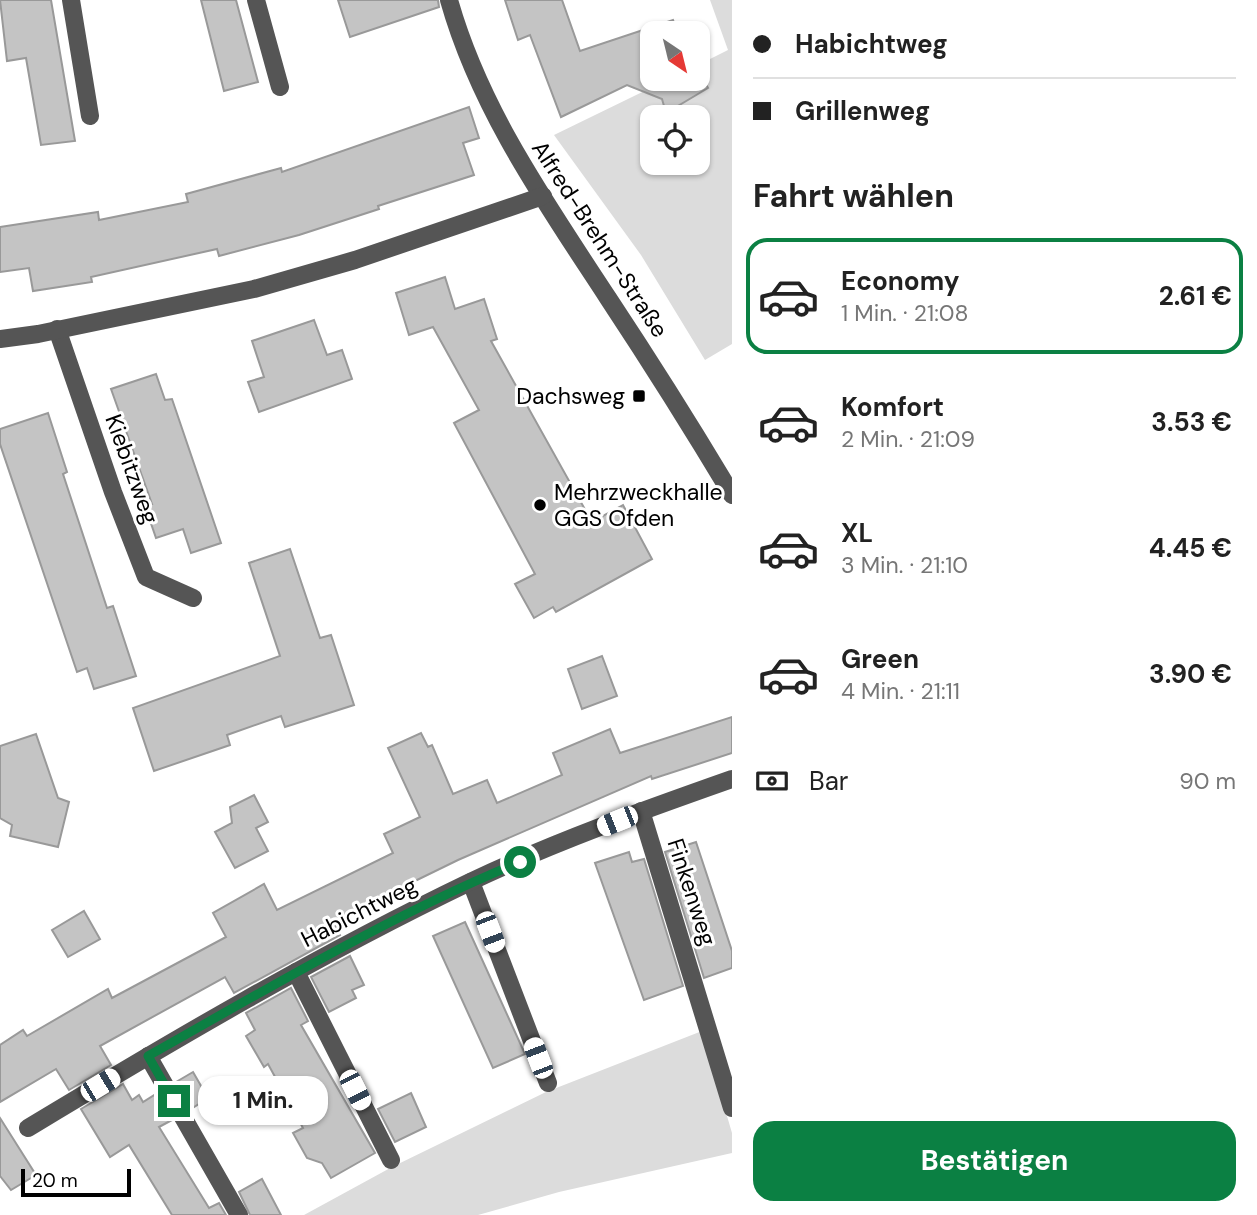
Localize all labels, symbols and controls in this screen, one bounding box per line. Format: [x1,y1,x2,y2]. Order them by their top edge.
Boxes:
north arrow [640,21,710,91]
map controls [640,21,710,175]
text: Habichtweg [795,27,948,61]
text: Grillenweg [795,94,930,128]
button: locate [640,105,710,175]
street label: Alfred-Brehm-Straße [525,135,675,343]
text: Fahrt wählen [753,175,954,217]
text: Economy [841,264,959,298]
icon: car [757,265,820,328]
text: 2.61 € [1159,279,1232,313]
text: 1 Min. · 21:08 [841,298,969,328]
place label: Dachsweg [516,381,625,411]
marker: Dachsweg [631,388,647,404]
text: Komfort [841,390,944,424]
icon: car [757,391,820,454]
text: 3.53 € [1151,405,1232,439]
street label: Kiebitzweg [98,410,166,528]
text: 2 Min. · 21:09 [841,424,975,454]
place label: Mehrzweckhalle GGS Ofden [554,477,723,533]
marker: Mehrzweckhalle GGS Ofden [532,497,548,513]
text: XL [841,516,873,550]
icon: car [757,517,820,580]
text: 4.45 € [1149,531,1232,565]
text: 3 Min. · 21:10 [841,550,968,580]
text: Green [841,642,919,676]
icon: car [757,643,820,706]
text: 3.90 € [1149,657,1232,691]
text: 4 Min. · 21:11 [841,676,960,706]
icon: cash [753,762,791,800]
text: Bar [809,764,848,798]
text: 90 m [1179,766,1236,796]
car [594,803,641,839]
street label: Finkenweg [661,835,723,950]
route start [504,846,536,878]
street label: Habichtweg [296,870,422,954]
car [473,909,508,955]
car [521,1035,556,1081]
car [77,1065,124,1105]
car [337,1067,374,1113]
callout: 1 Min. [198,1076,328,1126]
route end [158,1085,190,1117]
text: 1 Min. [233,1085,293,1115]
button: Bestätigen [753,1121,1236,1201]
scale bar [21,1166,131,1198]
text: 20 m [32,1168,78,1193]

